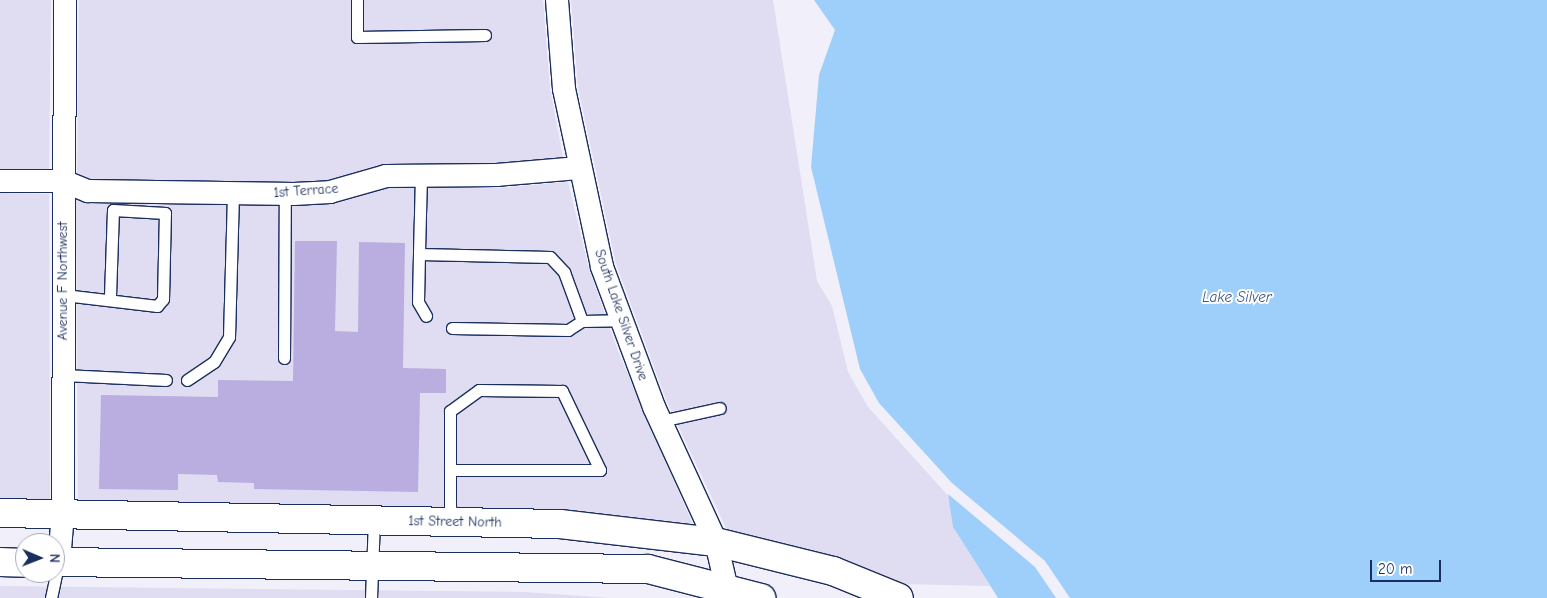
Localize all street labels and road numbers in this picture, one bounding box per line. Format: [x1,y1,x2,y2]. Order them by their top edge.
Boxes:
street label: 1st Terrace [273,180,339,202]
street label: Avenue F Northwest [55,222,71,340]
street label: South Lake Silver Drive [591,247,651,383]
street label: 1st Street North [408,513,502,531]

